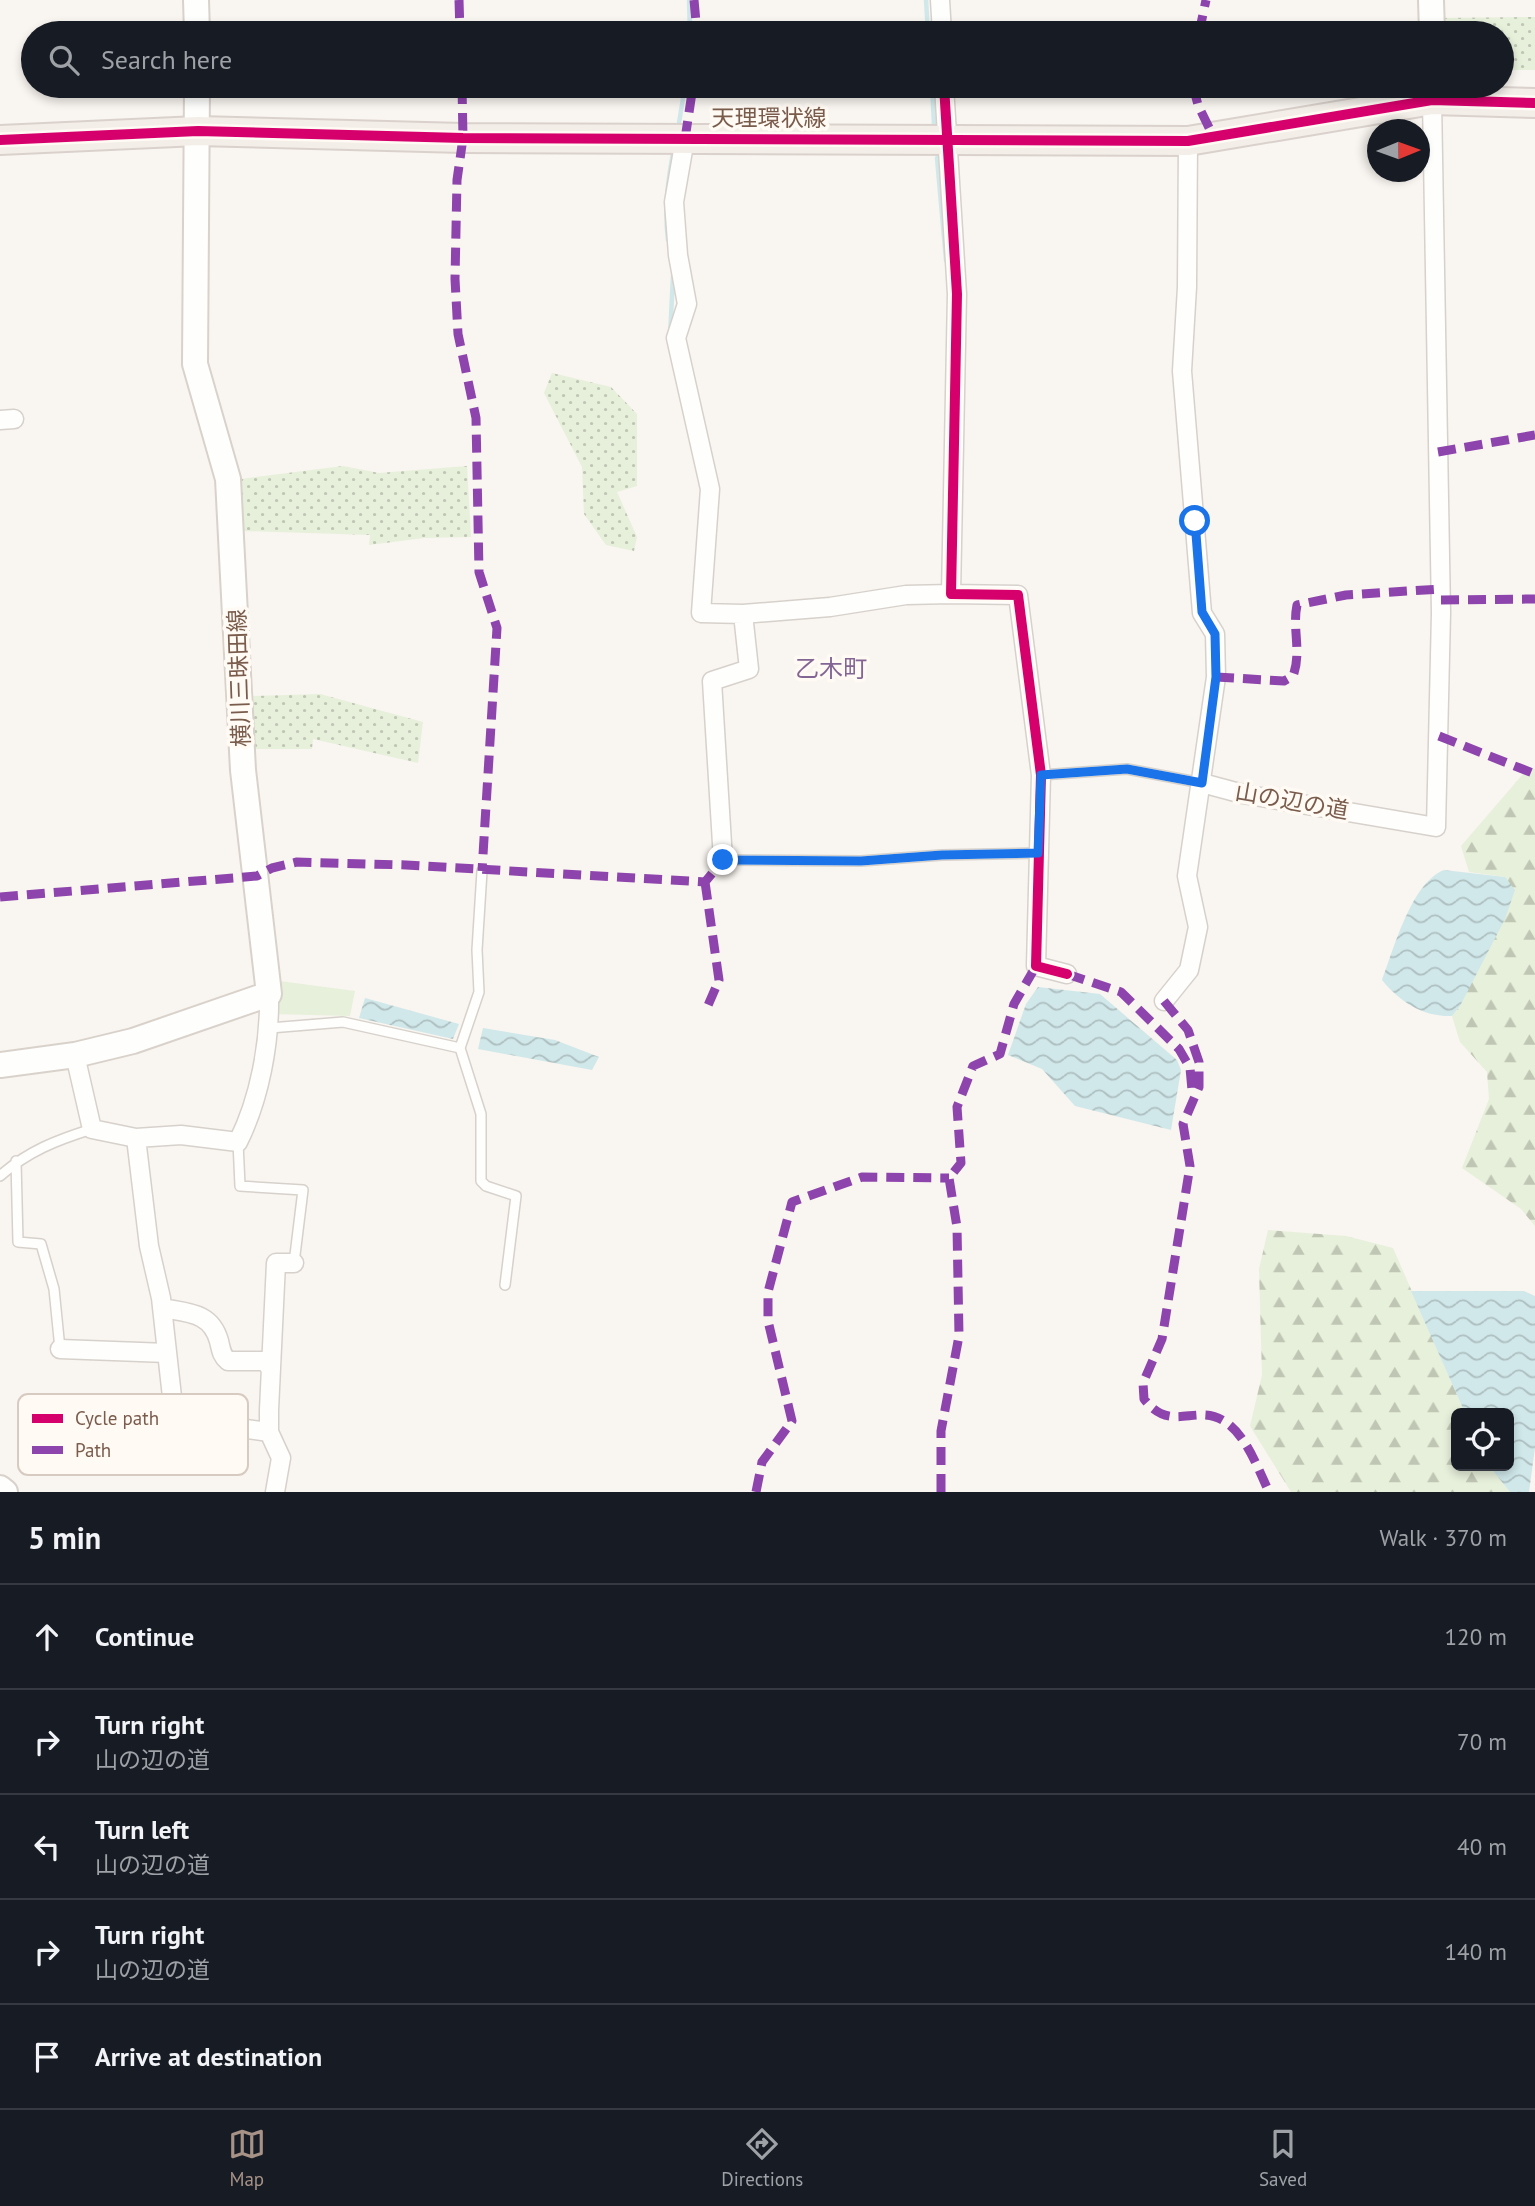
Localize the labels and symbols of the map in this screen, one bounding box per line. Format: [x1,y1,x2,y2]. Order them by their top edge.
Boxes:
street label: 天理環状線 [712,103,827,132]
north arrow [1367,119,1430,182]
route start [1179,505,1210,536]
street label: 横川三昧田線 [222,609,255,747]
district label: 乙木町 [795,653,867,684]
street label: 山の辺の道 [1233,776,1351,825]
route end [707,844,738,875]
legend [18,1394,248,1475]
text: Cycle path [75,1406,159,1430]
text: Path [75,1438,111,1462]

